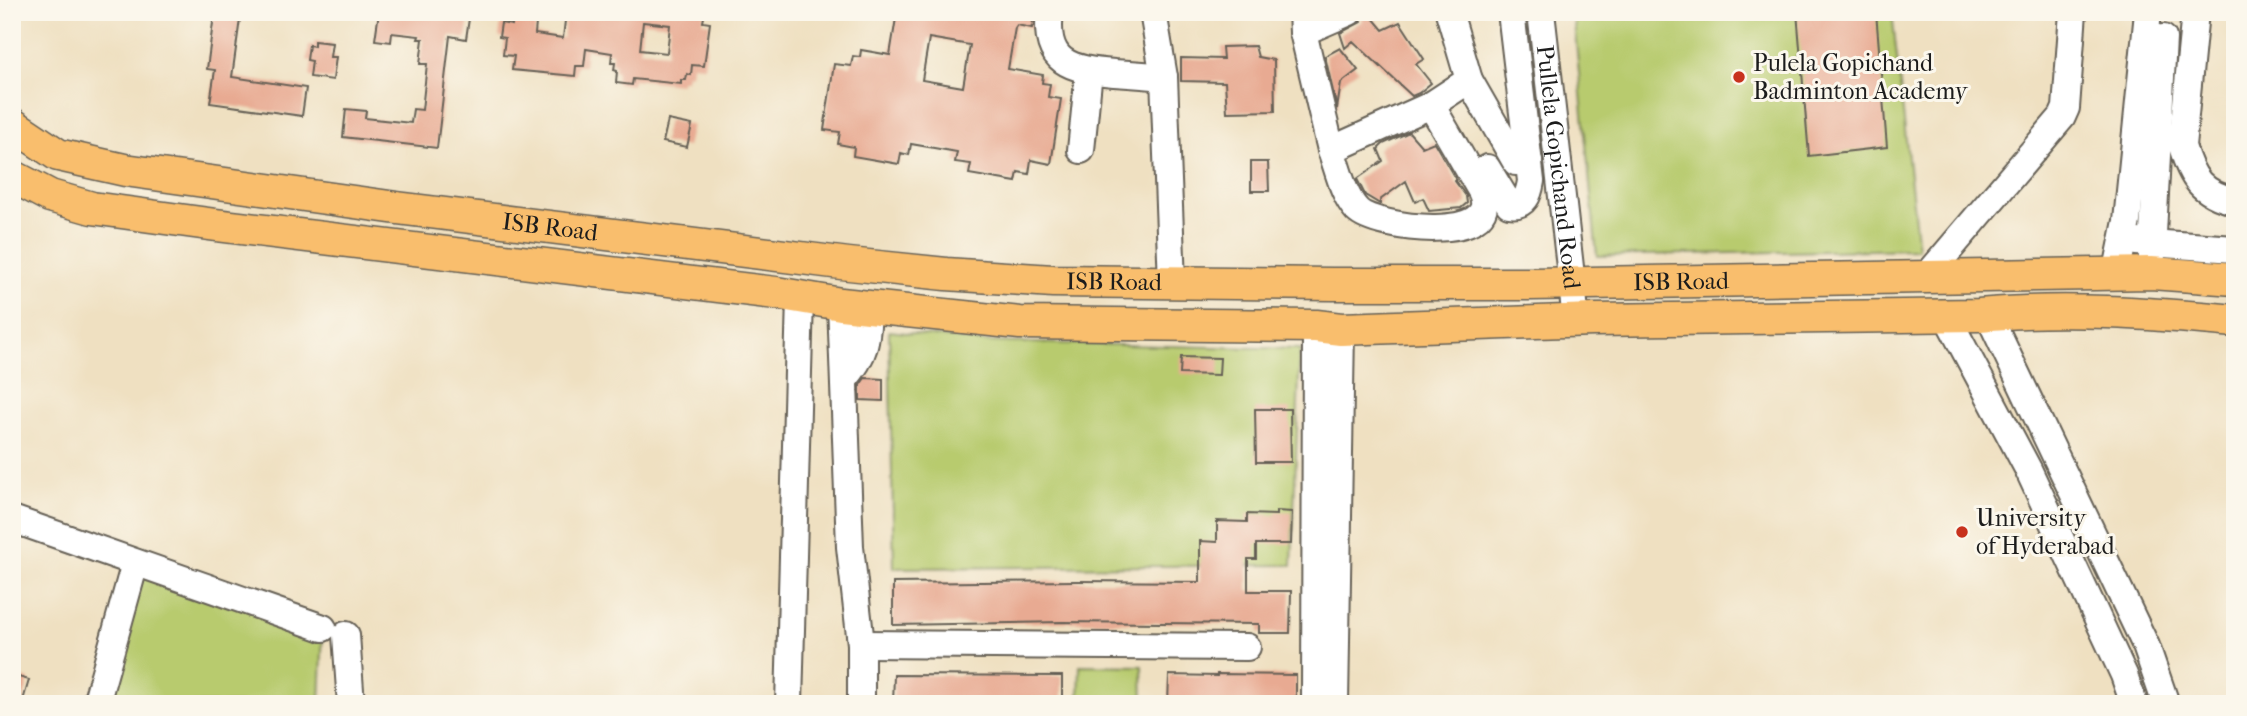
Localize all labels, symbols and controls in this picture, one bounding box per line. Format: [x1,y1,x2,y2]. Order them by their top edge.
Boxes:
street label: Pullela Gopichand Road [1531,43,1586,291]
place label: Pulela Gopichand Badminton Academy [1753,49,1969,105]
marker: Pulela Gopichand Badminton Academy [1731,69,1747,85]
street label: ISB Road [501,207,600,247]
street label: ISB Road [1633,266,1730,296]
street label: ISB Road [1066,267,1163,296]
place label: University of Hyderabad [1976,504,2115,560]
marker: University of Hyderabad [1954,524,1970,540]

